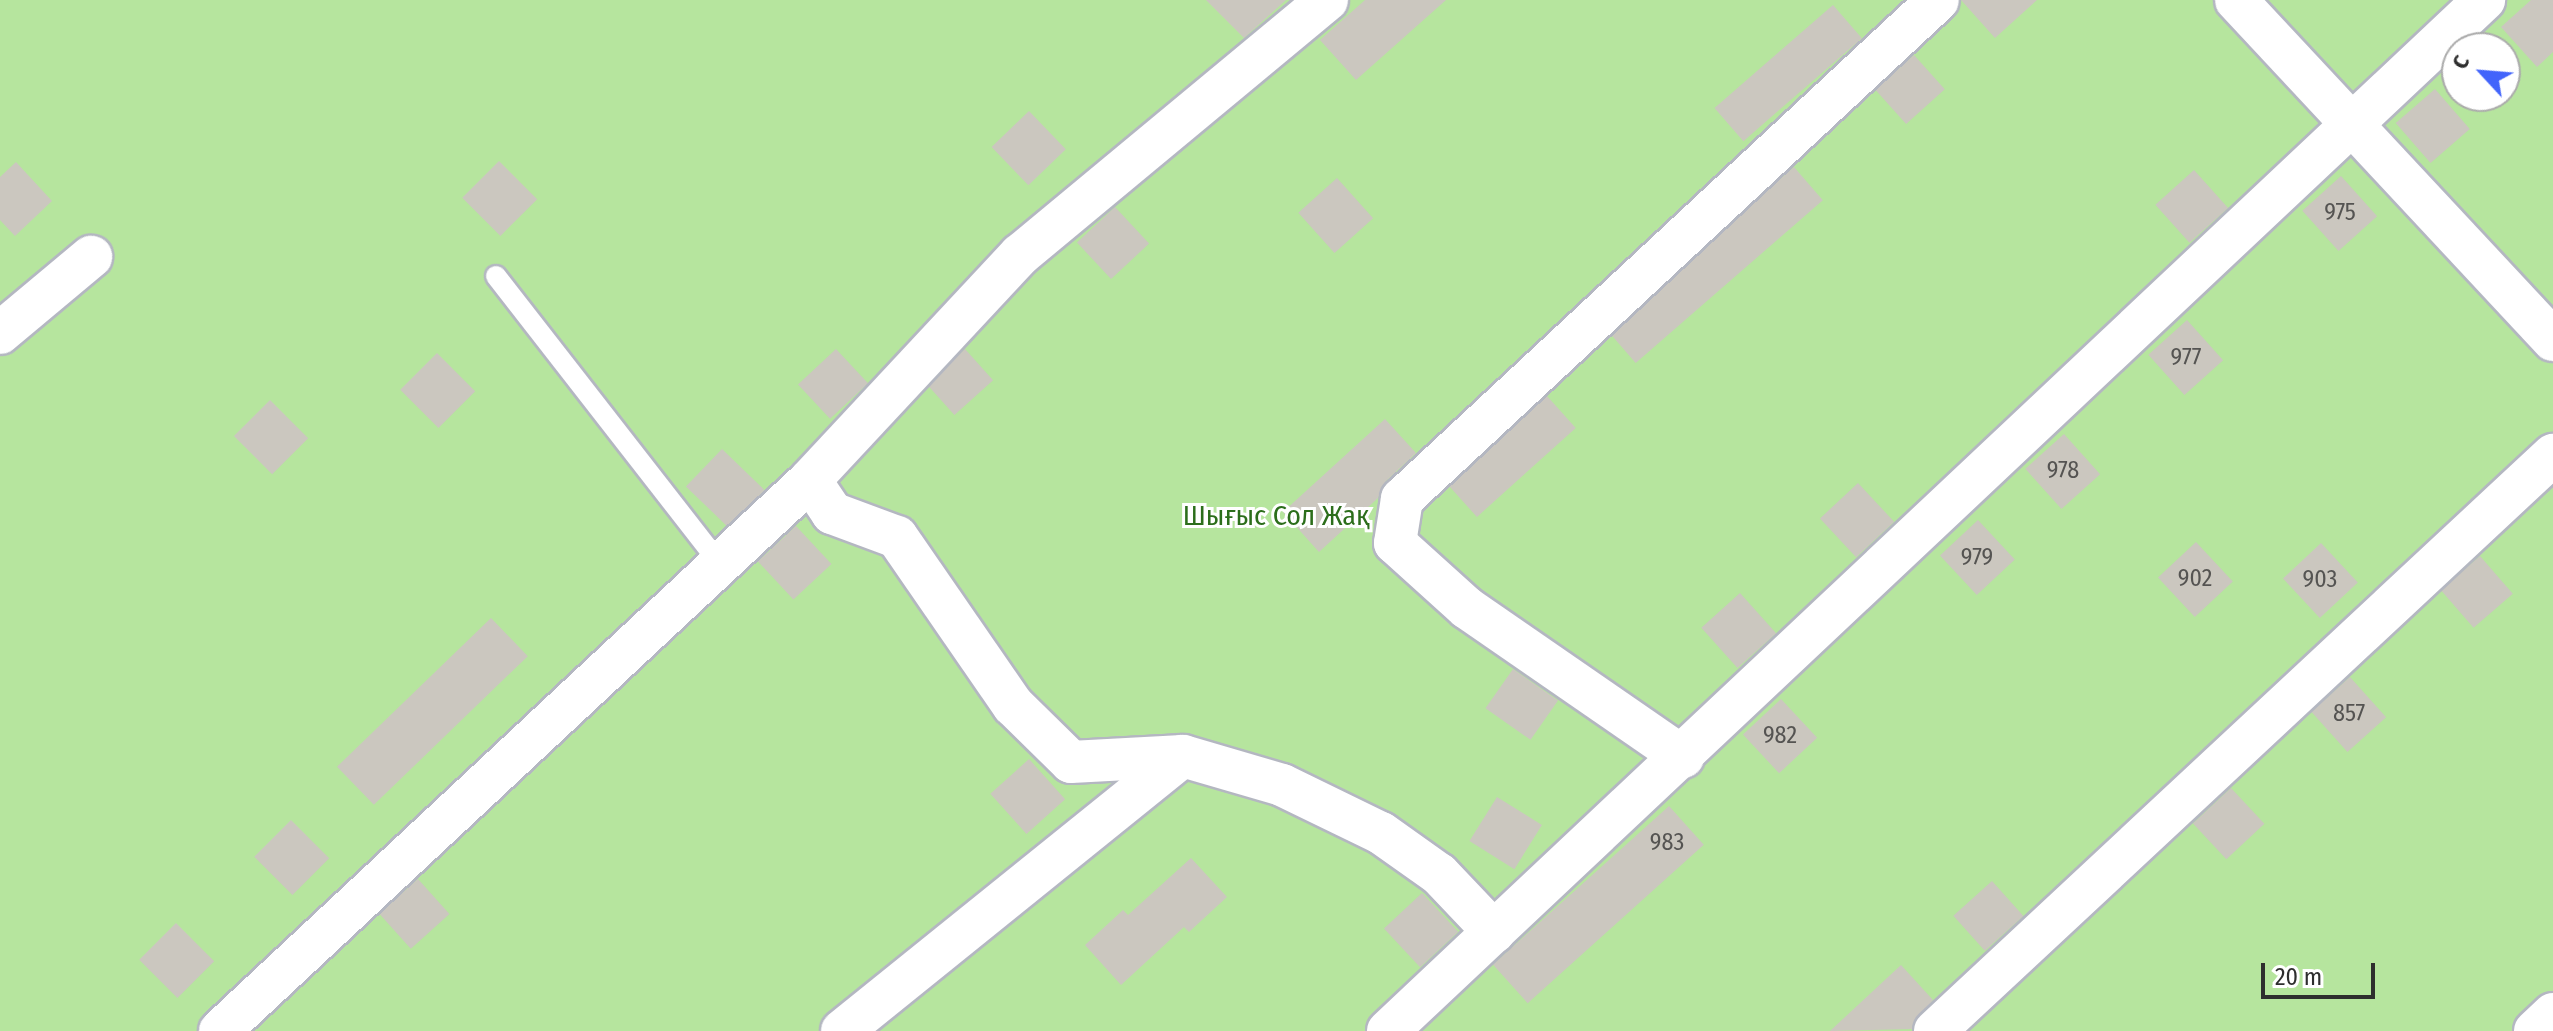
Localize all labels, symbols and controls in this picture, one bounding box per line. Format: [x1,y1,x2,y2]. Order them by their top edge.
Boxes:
north arrow [2441,32,2521,112]
text: С [2446,51,2475,73]
house number: 975 [2324,199,2356,227]
house number: 977 [2171,344,2201,372]
house number: 978 [2047,457,2079,485]
park label: Шығыс Сол Жақ [1183,499,1369,533]
house number: 979 [1961,544,1993,572]
house number: 902 [2178,565,2212,593]
house number: 903 [2303,566,2337,594]
house number: 857 [2333,700,2365,728]
house number: 982 [1763,722,1797,750]
house number: 983 [1650,829,1684,857]
scale bar [2265,947,2379,997]
text: 20 m [2275,963,2322,991]

